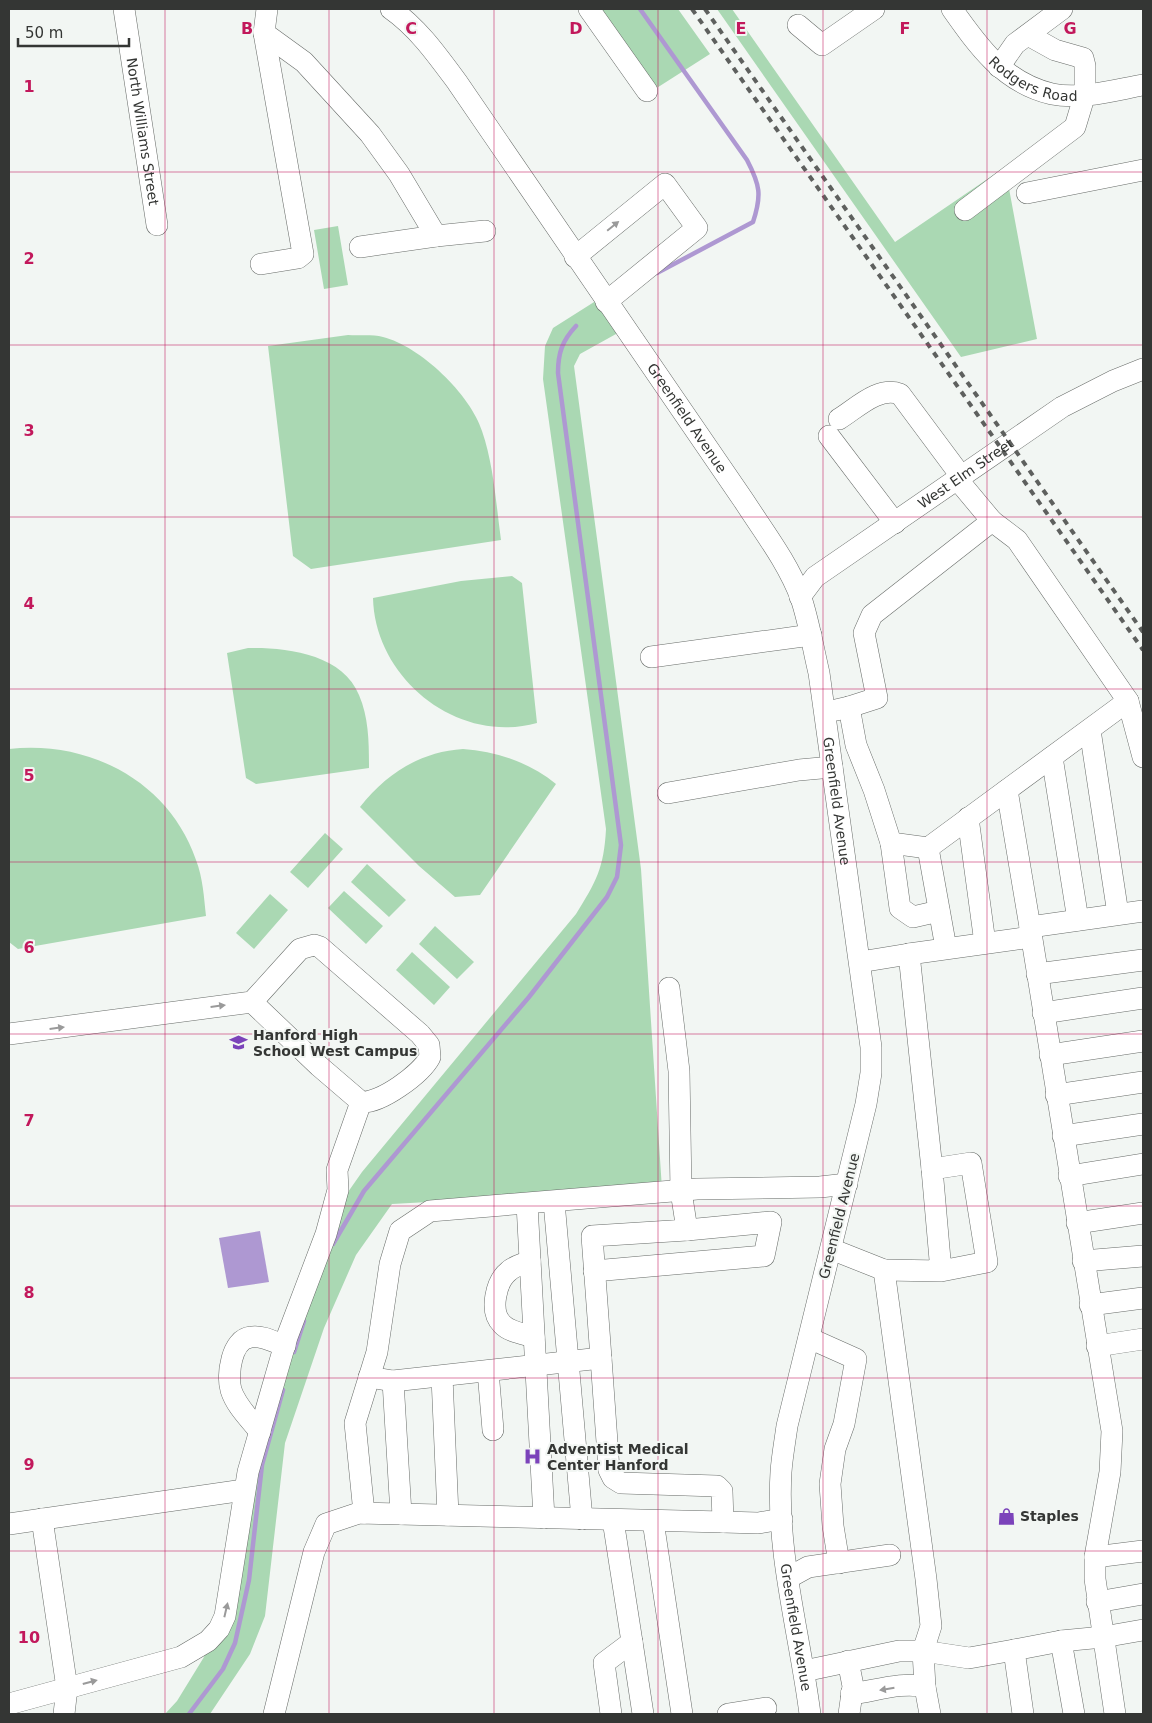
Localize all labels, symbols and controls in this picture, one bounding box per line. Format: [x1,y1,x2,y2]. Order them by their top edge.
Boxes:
scale bar [18,15,129,47]
text: B [241,19,253,38]
text: C [405,19,417,38]
text: D [569,19,583,38]
text: E [736,19,746,38]
text: F [900,19,910,38]
text: G [1063,19,1077,38]
text: 50 m [25,24,63,42]
street label: Rodgers Road [986,53,1078,104]
street label: North Williams Street [124,57,162,207]
text: 1 [23,77,35,96]
one-way arrow [606,220,619,231]
text: 2 [23,249,35,268]
street label: Greenfield Avenue [644,360,730,476]
text: 3 [23,421,35,440]
street label: West Elm Street [915,435,1017,512]
text: 4 [23,594,35,613]
street label: Greenfield Avenue [820,736,854,866]
text: 5 [23,766,35,785]
text: 6 [23,938,35,957]
one-way arrow [210,1002,226,1010]
one-way arrow [49,1024,65,1032]
place label: Hanford High School West Campus [253,1027,417,1059]
school or university icon: Hanford High School West Campus [229,1033,249,1053]
text: 7 [23,1111,35,1130]
street label: Greenfield Avenue [816,1151,862,1281]
text: 8 [23,1283,35,1302]
place label: Adventist Medical Center Hanford [547,1441,689,1473]
hospital icon: Adventist Medical Center Hanford [523,1447,543,1467]
text: 9 [23,1455,35,1474]
shop icon: Staples [996,1506,1016,1526]
place label: Staples [1020,1508,1079,1524]
street label: Greenfield Avenue [777,1562,815,1692]
one-way arrow [222,1603,230,1618]
text: 10 [18,1628,40,1647]
one-way arrow [82,1678,97,1686]
one-way arrow [879,1685,895,1693]

